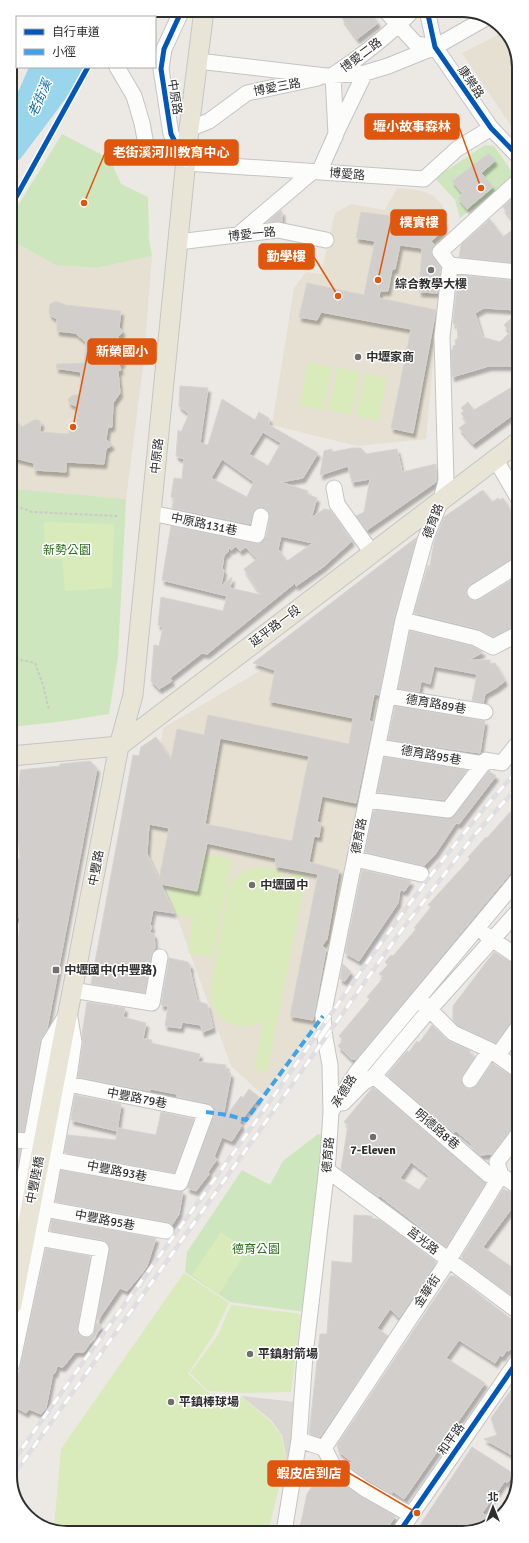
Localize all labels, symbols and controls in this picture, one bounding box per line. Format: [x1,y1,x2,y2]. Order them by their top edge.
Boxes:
legend [16,16,156,68]
text: 自行車道 [52,25,100,40]
street label: 博愛二路 [338,35,385,76]
text: 小徑 [52,45,76,60]
street label: 康樂路 [454,63,487,101]
water label: 老街溪 [25,76,56,119]
street label: 博愛三路 [252,76,302,99]
street label: 中原路 [164,78,185,116]
callout: 壢小故事森林 [365,114,459,139]
text: 壢小故事森林 [373,119,451,135]
callout: 老街溪河川教育中心 [105,140,238,165]
text: 老街溪河川教育中心 [112,145,230,161]
street label: 博愛路 [328,165,366,184]
callout: 樸實樓 [391,210,446,235]
text: 樸實樓 [399,215,439,231]
street label: 博愛一路 [227,225,277,244]
callout: 勤學樓 [259,244,314,269]
text: 勤學樓 [266,249,306,265]
marker: 綜合教學大樓 [426,265,436,275]
place label: 綜合教學大樓 [395,277,467,292]
callout: 新榮國小 [88,339,156,364]
text: 新榮國小 [96,344,149,360]
place label: 中壢家商 [366,350,414,365]
marker: 中壢家商 [353,352,363,362]
street label: 中原路 [148,437,167,475]
street label: 德育路 [420,502,447,541]
street label: 中原路131巷 [169,510,238,539]
park label: 新勢公園 [43,543,91,558]
street label: 延平路一段 [247,602,304,650]
street label: 德育路89巷 [405,692,467,717]
street label: 德育路95巷 [400,743,462,768]
street label: 德育路 [349,817,370,855]
street label: 中豐路 [86,849,107,887]
place label: 中壢國中 [260,878,308,893]
marker: 中壢國中 [247,880,257,890]
place label: 中壢國中(中豐路) [64,963,157,978]
marker: 中壢國中(中豐路) [51,965,61,975]
street label: 承德路 [329,1072,360,1111]
street label: 中豐路79巷 [106,1085,168,1112]
street label: 明德路8巷 [411,1106,462,1153]
marker: 7-Eleven [368,1132,378,1142]
street label: 德育路 [319,1136,338,1174]
place label: 7-Eleven [350,1143,396,1158]
street label: 中豐陸橋 [24,1155,47,1205]
street label: 中豐路93巷 [86,1158,148,1185]
street label: 中豐路95巷 [74,1207,136,1234]
street label: 莒光路 [404,1224,441,1258]
park label: 德育公園 [232,1242,280,1257]
street label: 金華街 [411,1272,444,1310]
place label: 平鎮射箭場 [258,1347,318,1362]
marker: 平鎮射箭場 [245,1349,255,1359]
place label: 平鎮棒球場 [179,1395,239,1410]
marker: 平鎮棒球場 [166,1397,176,1407]
street label: 和平路 [435,1420,468,1458]
callout: 蝦皮店到店 [268,1461,349,1486]
text: 蝦皮店到店 [276,1466,342,1482]
north arrow [473,1487,513,1527]
text: 北 [488,1491,499,1504]

